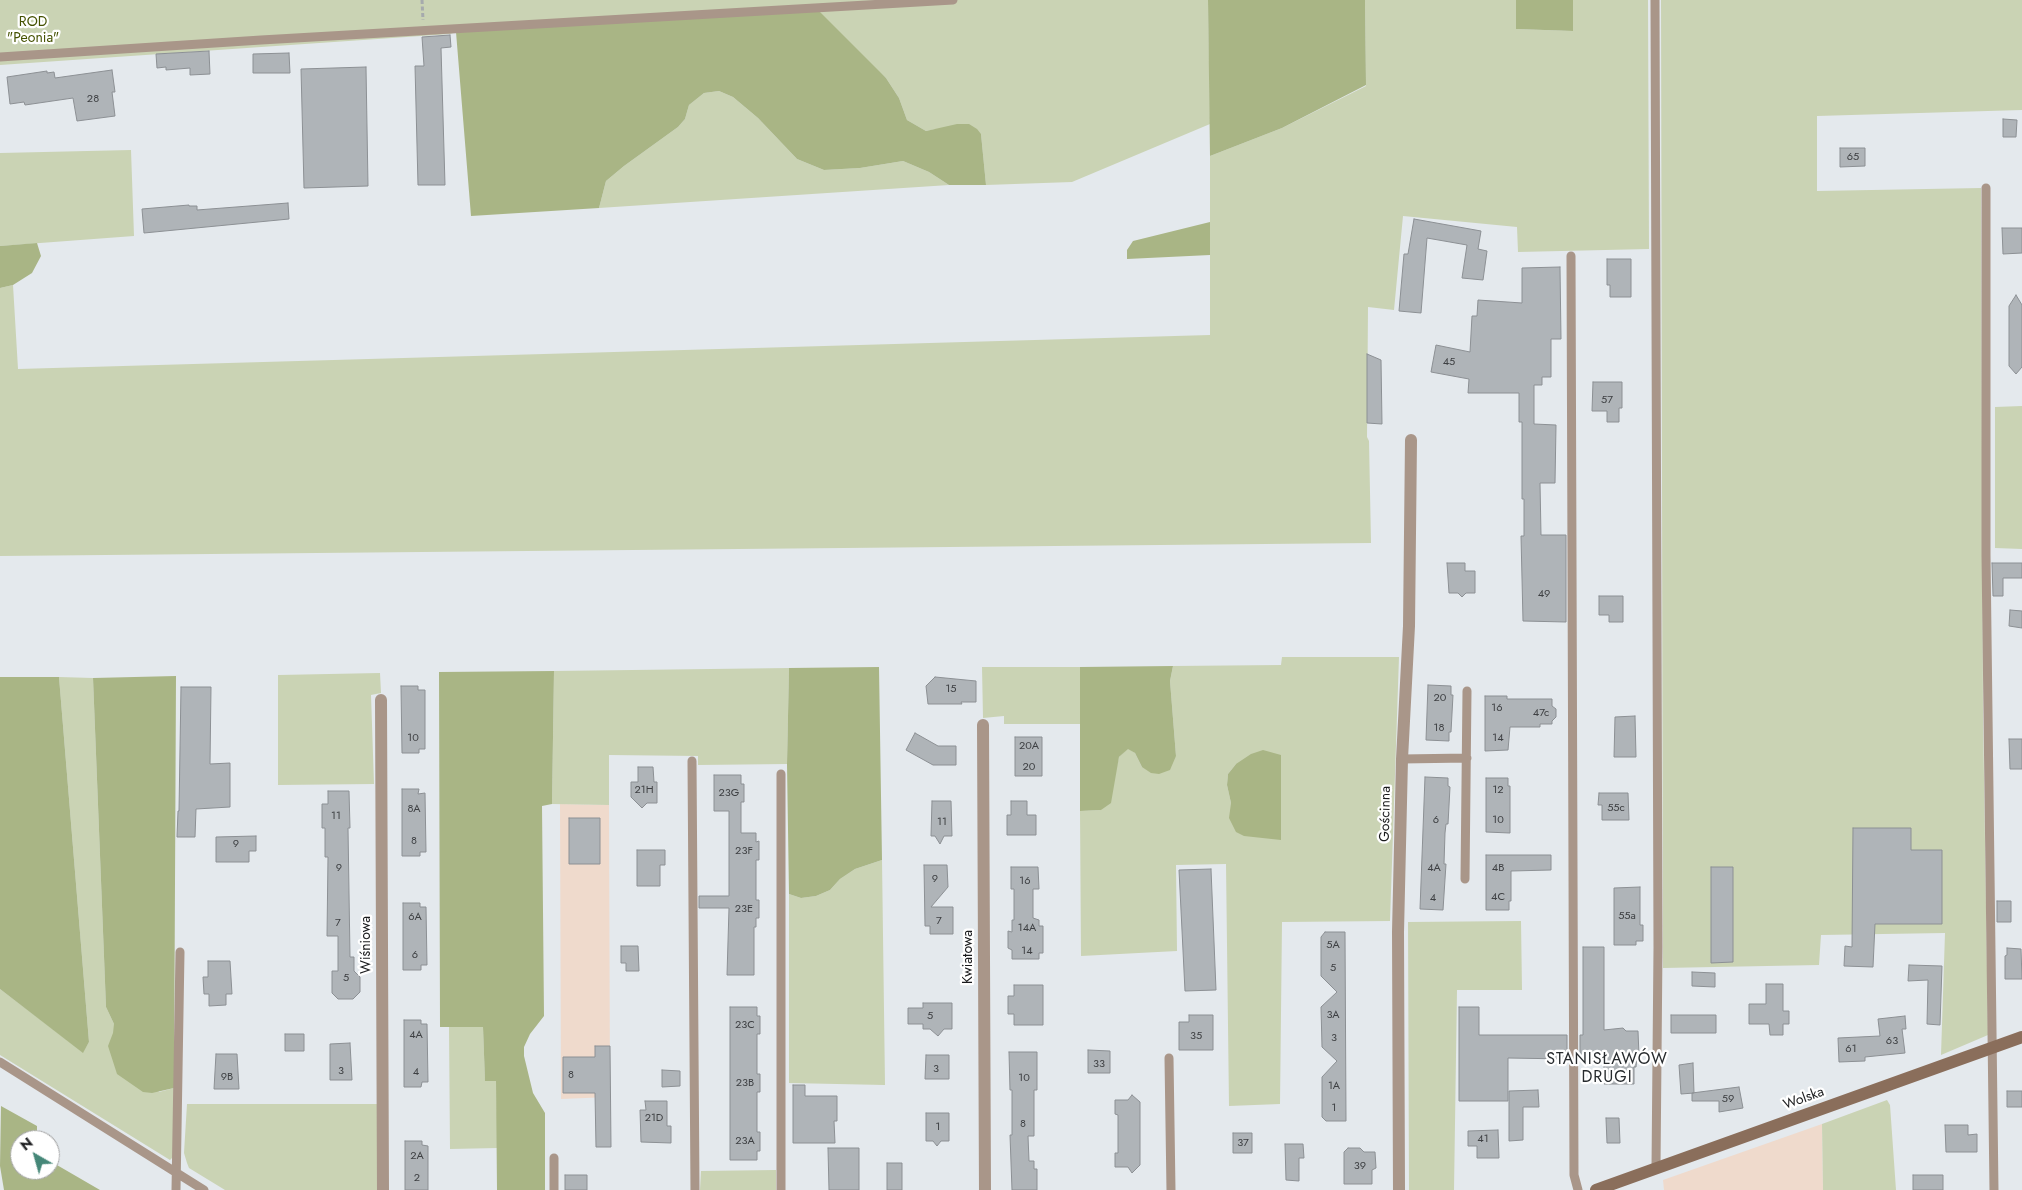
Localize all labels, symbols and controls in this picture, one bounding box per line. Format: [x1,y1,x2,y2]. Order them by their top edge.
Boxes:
park label: ROD "Peonia" [7,15,59,48]
house number: 28 [87,92,99,106]
house number: 65 [1847,150,1859,164]
house number: 45 [1443,355,1455,369]
house number: 57 [1601,393,1613,407]
house number: 49 [1538,587,1550,601]
house number: 15 [945,682,957,696]
house number: 20 [1434,691,1446,705]
house number: 16 [1491,701,1503,715]
house number: 47c [1533,706,1549,720]
house number: 18 [1434,721,1444,735]
house number: 10 [407,731,419,745]
house number: 14 [1492,731,1504,745]
house number: 20A [1019,739,1039,753]
house number: 20 [1023,760,1035,774]
house number: 21H [634,783,654,797]
house number: 12 [1492,783,1504,797]
house number: 23G [719,786,739,800]
street label: Gościnna [1377,786,1395,842]
house number: 55c [1607,801,1625,815]
house number: 8A [407,802,421,816]
house number: 11 [331,809,341,823]
house number: 6 [1433,813,1439,827]
house number: 10 [1492,813,1504,827]
house number: 11 [937,815,947,829]
house number: 8 [411,834,417,848]
house number: 9 [233,837,239,851]
house number: 23F [735,844,753,858]
house number: 9 [336,861,342,875]
house number: 4A [1427,861,1441,875]
house number: 4B [1492,861,1504,875]
house number: 9 [932,872,938,886]
house number: 16 [1019,874,1031,888]
house number: 4C [1491,890,1505,904]
house number: 4 [1430,891,1436,905]
house number: 23E [735,902,753,916]
house number: 55a [1618,909,1636,923]
house number: 6A [408,910,422,924]
house number: 7 [936,914,942,928]
house number: 7 [335,916,341,930]
street label: Wiśniowa [359,916,375,974]
house number: 14A [1018,921,1036,935]
street label: Kwiatowa [961,930,977,984]
house number: 5A [1326,938,1340,952]
house number: 14 [1021,944,1033,958]
house number: 6 [412,948,418,962]
house number: 5 [1330,961,1336,975]
house number: 5 [343,971,349,985]
house number: 3A [1326,1008,1340,1022]
house number: 5 [927,1009,933,1023]
house number: 23C [735,1018,755,1032]
house number: 4A [409,1028,423,1042]
house number: 35 [1190,1029,1202,1043]
house number: 3 [1331,1031,1337,1045]
house number: 63 [1886,1034,1898,1048]
house number: 61 [1845,1042,1857,1056]
district label: STANISŁAWÓW DRUGI [1545,1050,1669,1088]
house number: 33 [1093,1057,1105,1071]
house number: 3 [933,1062,939,1076]
house number: 3 [338,1064,344,1078]
house number: 4 [413,1065,419,1079]
house number: 8 [568,1068,574,1082]
house number: 9B [221,1070,233,1084]
house number: 10 [1018,1071,1030,1085]
house number: 23B [736,1076,754,1090]
house number: 1A [1328,1079,1340,1093]
street label: Wolska [1781,1084,1827,1114]
house number: 59 [1722,1092,1734,1106]
house number: 1 [1332,1101,1336,1115]
house number: 21D [645,1111,663,1125]
house number: 8 [1020,1117,1026,1131]
house number: 1 [936,1120,940,1134]
north arrow [10,1130,60,1180]
house number: 41 [1477,1132,1489,1146]
text: N [16,1133,37,1155]
house number: 23A [735,1134,755,1148]
house number: 37 [1237,1136,1249,1150]
house number: 2A [410,1149,424,1163]
house number: 39 [1354,1159,1366,1173]
house number: 2 [414,1171,420,1185]

